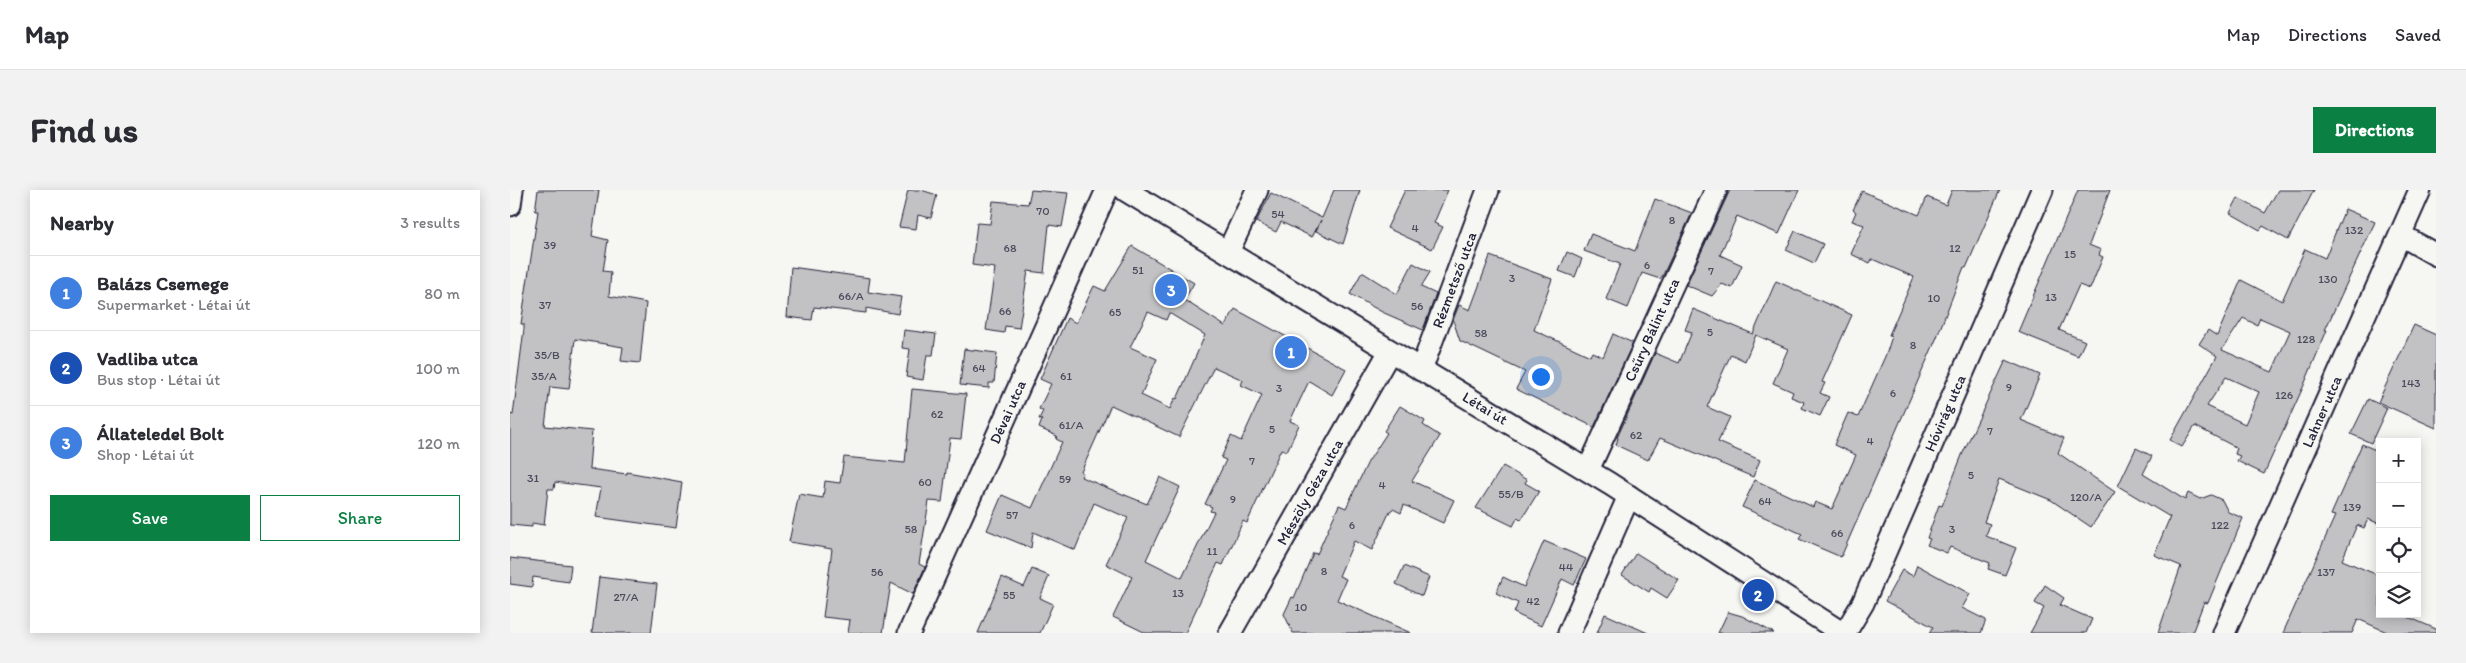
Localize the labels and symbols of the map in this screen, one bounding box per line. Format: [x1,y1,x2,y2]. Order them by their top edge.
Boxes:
house number: 70 [1036,204,1050,218]
house number: 54 [1271,207,1285,221]
house number: 8 [1669,213,1676,227]
house number: 4 [1411,221,1419,235]
house number: 132 [2345,223,2364,237]
street label: Rézmetsző utca [1428,229,1481,331]
house number: 39 [544,238,556,252]
house number: 68 [1004,241,1017,255]
house number: 12 [1949,241,1962,255]
house number: 15 [2064,247,2076,261]
house number: 6 [1644,258,1650,272]
house number: 51 [1132,263,1144,277]
house number: 7 [1708,264,1714,278]
pin: 3 [1155,271,1187,309]
house number: 3 [1509,271,1516,285]
house number: 130 [2318,272,2338,286]
street label: Csűry Bálint utca [1621,275,1684,384]
house number: 66/A [838,289,864,303]
house number: 13 [2045,290,2058,304]
house number: 10 [1928,291,1940,305]
house number: 37 [539,298,551,312]
house number: 56 [1411,299,1423,313]
house number: 66 [999,304,1011,318]
house number: 65 [1109,305,1121,319]
house number: 5 [1707,325,1713,339]
house number: 58 [1475,326,1488,340]
house number: 128 [2297,332,2316,346]
pin: 1 [1275,333,1307,371]
house number: 8 [1910,338,1917,352]
house number: 35/B [534,348,560,362]
house number: 64 [972,361,986,375]
your location [1528,364,1554,390]
house number: 35/A [531,369,557,383]
house number: 61 [1060,369,1072,383]
street label: Hóvirág utca [1921,372,1970,454]
street label: Lahner utca [2298,373,2346,450]
house number: 143 [2401,376,2421,390]
street label: Dévai utca [986,377,1030,447]
house number: 9 [2006,380,2012,394]
house number: 3 [1276,381,1283,395]
house number: 6 [1890,386,1896,400]
street label: Létai út [1459,388,1511,429]
house number: 126 [2275,388,2293,402]
house number: 62 [931,407,944,421]
house number: 61/A [1059,418,1084,432]
house number: 5 [1269,422,1275,436]
house number: 7 [1987,424,1993,438]
house number: 62 [1630,428,1643,442]
house number: 4 [1866,434,1874,448]
street label: Mészöly Géza utca [1273,436,1347,548]
house number: 7 [1249,454,1255,468]
house number: 5 [1968,468,1974,482]
house number: 31 [527,471,539,485]
house number: 59 [1059,472,1071,486]
house number: 60 [918,475,932,489]
house number: 4 [1378,478,1386,492]
house number: 55/B [1498,487,1524,501]
house number: 120/A [2070,490,2102,504]
house number: 9 [1230,492,1236,506]
house number: 64 [1758,494,1772,508]
house number: 139 [2343,500,2361,514]
house number: 57 [1006,508,1018,522]
house number: 6 [1349,518,1355,532]
house number: 122 [2211,518,2230,532]
house number: 58 [905,522,918,536]
house number: 3 [1949,522,1956,536]
house number: 66 [1831,526,1843,540]
house number: 11 [1206,544,1218,558]
house number: 44 [1559,560,1573,574]
house number: 8 [1321,564,1328,578]
house number: 56 [871,565,883,579]
house number: 137 [2317,565,2335,579]
pin: 2 [1742,576,1774,614]
house number: 13 [1172,586,1185,600]
house number: 55 [1003,588,1015,602]
house number: 27/A [614,590,639,604]
house number: 42 [1526,594,1540,608]
house number: 10 [1295,600,1307,614]

